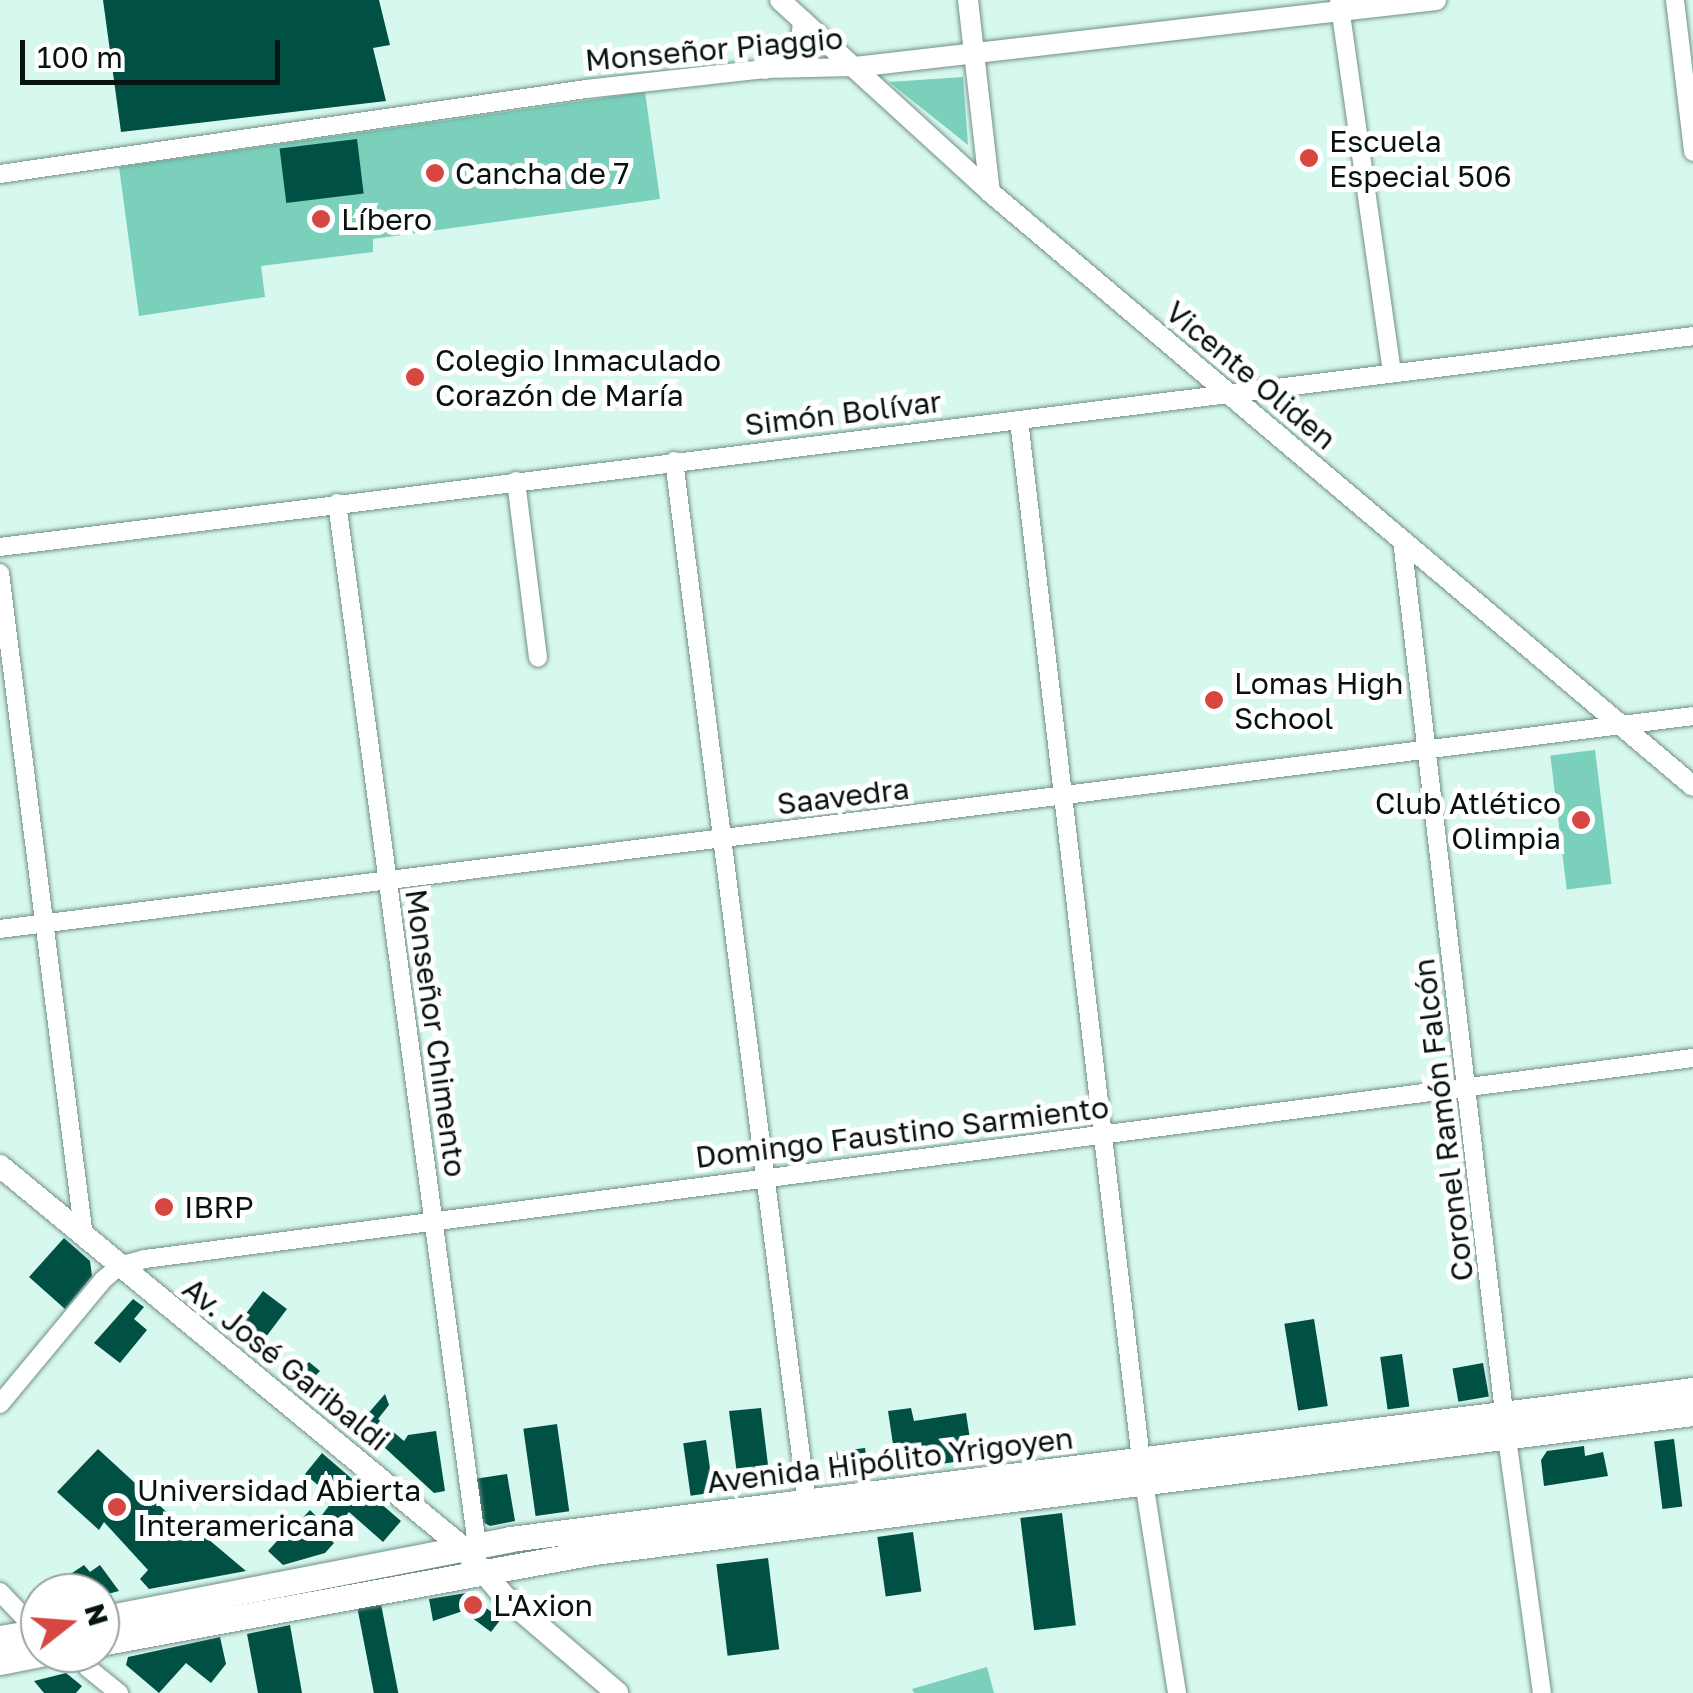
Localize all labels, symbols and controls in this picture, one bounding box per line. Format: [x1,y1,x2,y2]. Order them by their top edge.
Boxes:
scale bar [25,20,285,82]
street label: Monseñor Piaggio [584,20,844,78]
text: 100 m [37,39,123,75]
place label: Escuela Especial 506 [1329,123,1512,194]
marker: Escuela Especial 506 [1298,147,1320,169]
place label: Cancha de 7 [455,155,629,191]
marker: Cancha de 7 [424,162,446,184]
place label: Líbero [341,201,432,237]
marker: Líbero [310,208,332,230]
street label: Vicente Oliden [1159,293,1343,457]
place label: Colegio Inmaculado Corazón de María [435,342,721,412]
marker: Colegio Inmaculado Corazón de María [404,366,426,388]
street label: Simón Bolívar [743,383,943,443]
place label: Lomas High School [1234,665,1403,736]
marker: Lomas High School [1203,689,1225,711]
street label: Saavedra [775,770,911,822]
place label: Club Atlético Olimpia [1375,785,1561,856]
marker: Club Atlético Olimpia [1570,809,1592,831]
street label: Monseñor Chimento [398,887,474,1179]
street label: Coronel Ramón Falcón [1405,957,1481,1283]
street label: Domingo Faustino Sarmiento [693,1089,1111,1175]
place label: IBRP [184,1189,254,1225]
marker: IBRP [153,1196,175,1218]
street label: Av. José Garibaldi [176,1270,396,1458]
street label: Avenida Hipólito Yrigoyen [705,1420,1075,1500]
place label: Universidad Abierta Interamericana [137,1472,421,1542]
marker: Universidad Abierta Interamericana [106,1496,128,1518]
north arrow [20,1573,120,1673]
place label: L'Axion [493,1587,593,1623]
marker: L'Axion [462,1594,484,1616]
text: N [78,1600,116,1630]

